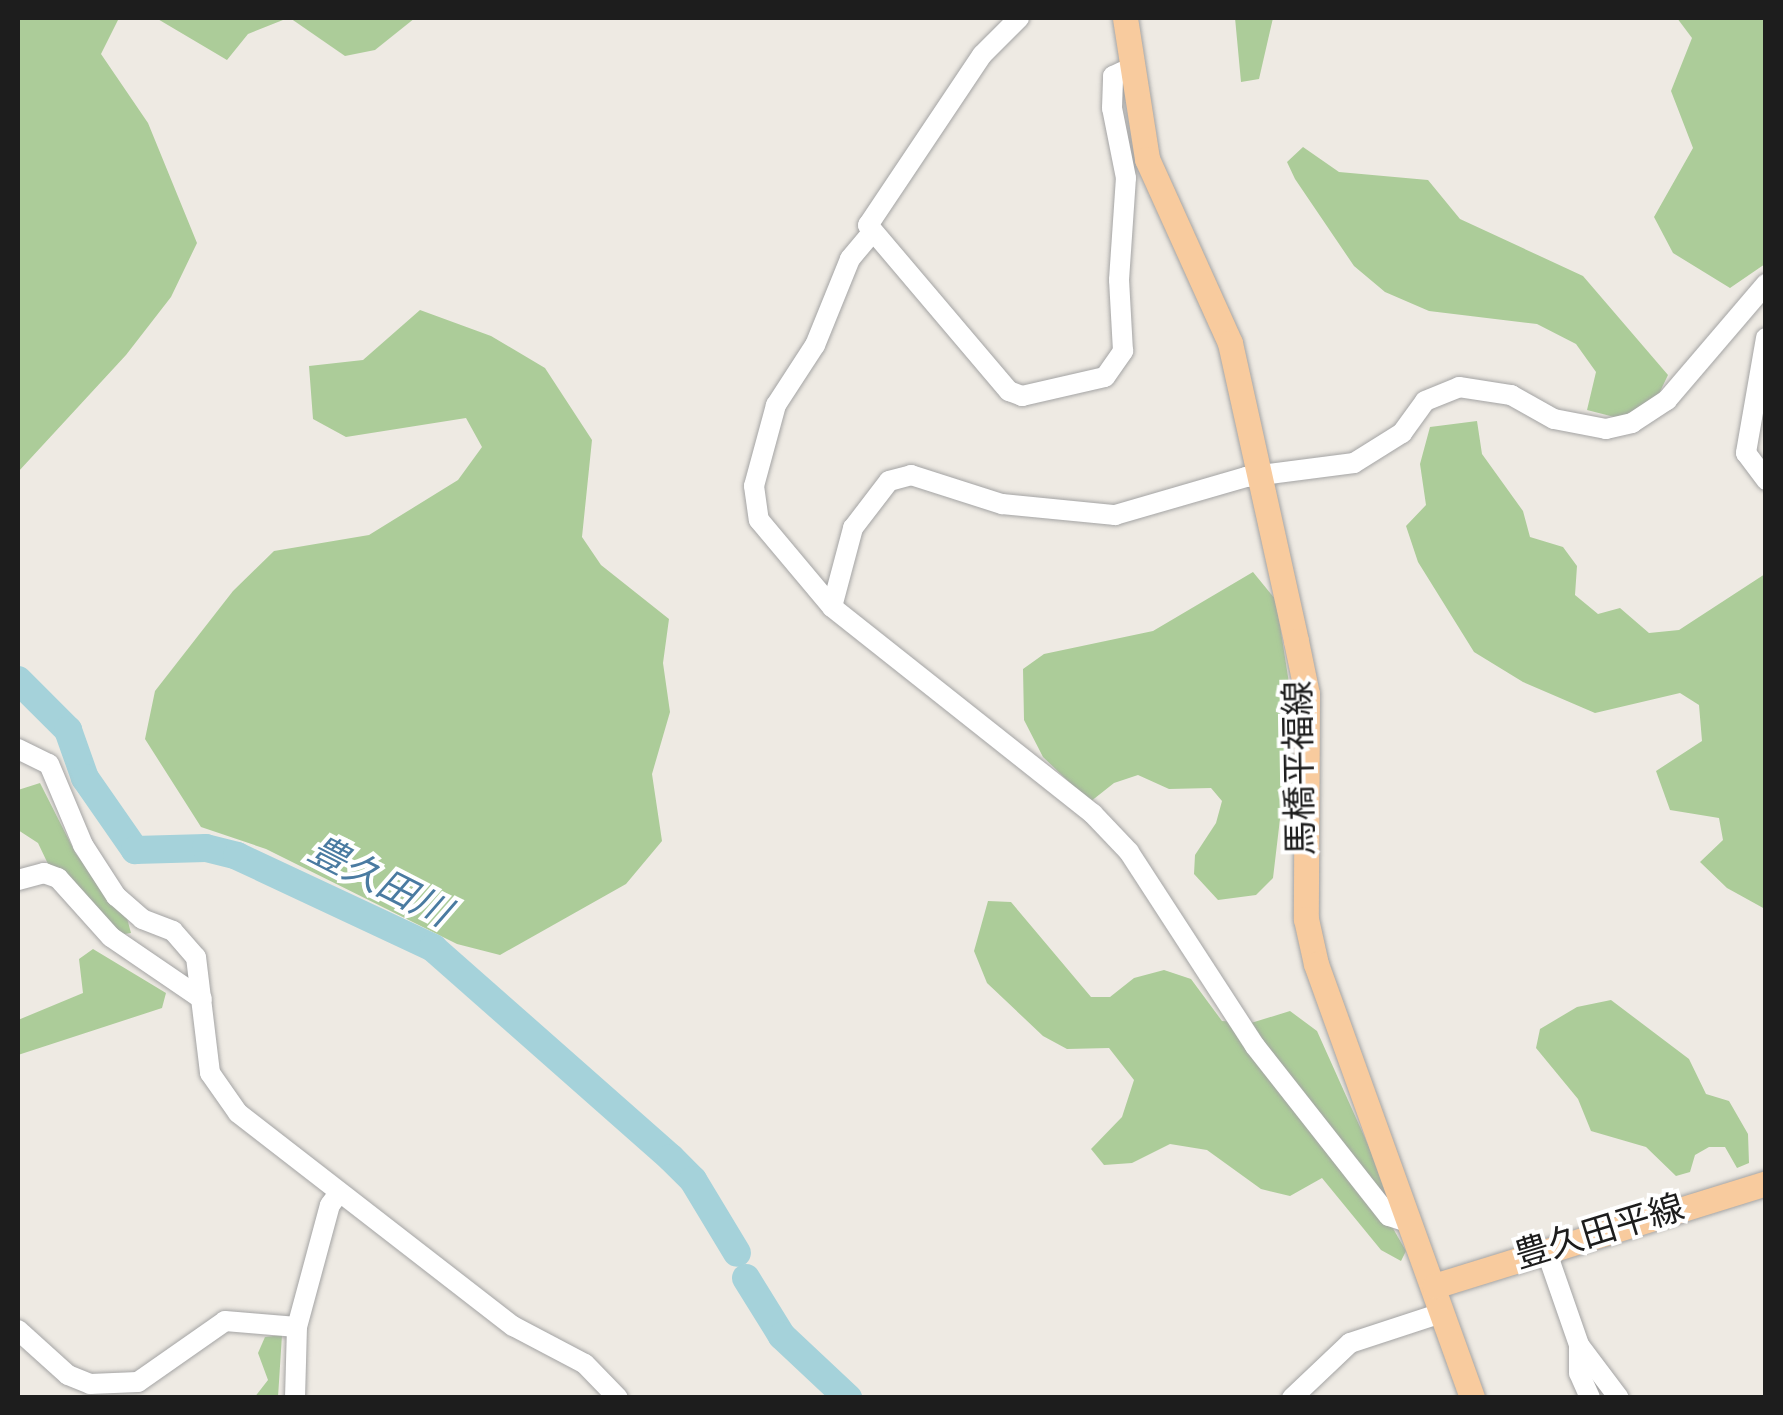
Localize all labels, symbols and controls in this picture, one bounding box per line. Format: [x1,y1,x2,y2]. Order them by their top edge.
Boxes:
street label: 馬橋平福線 [1279,680,1325,856]
water label: 豊久田川 [300,829,456,939]
street label: 豊久田平線 [1510,1188,1690,1280]

